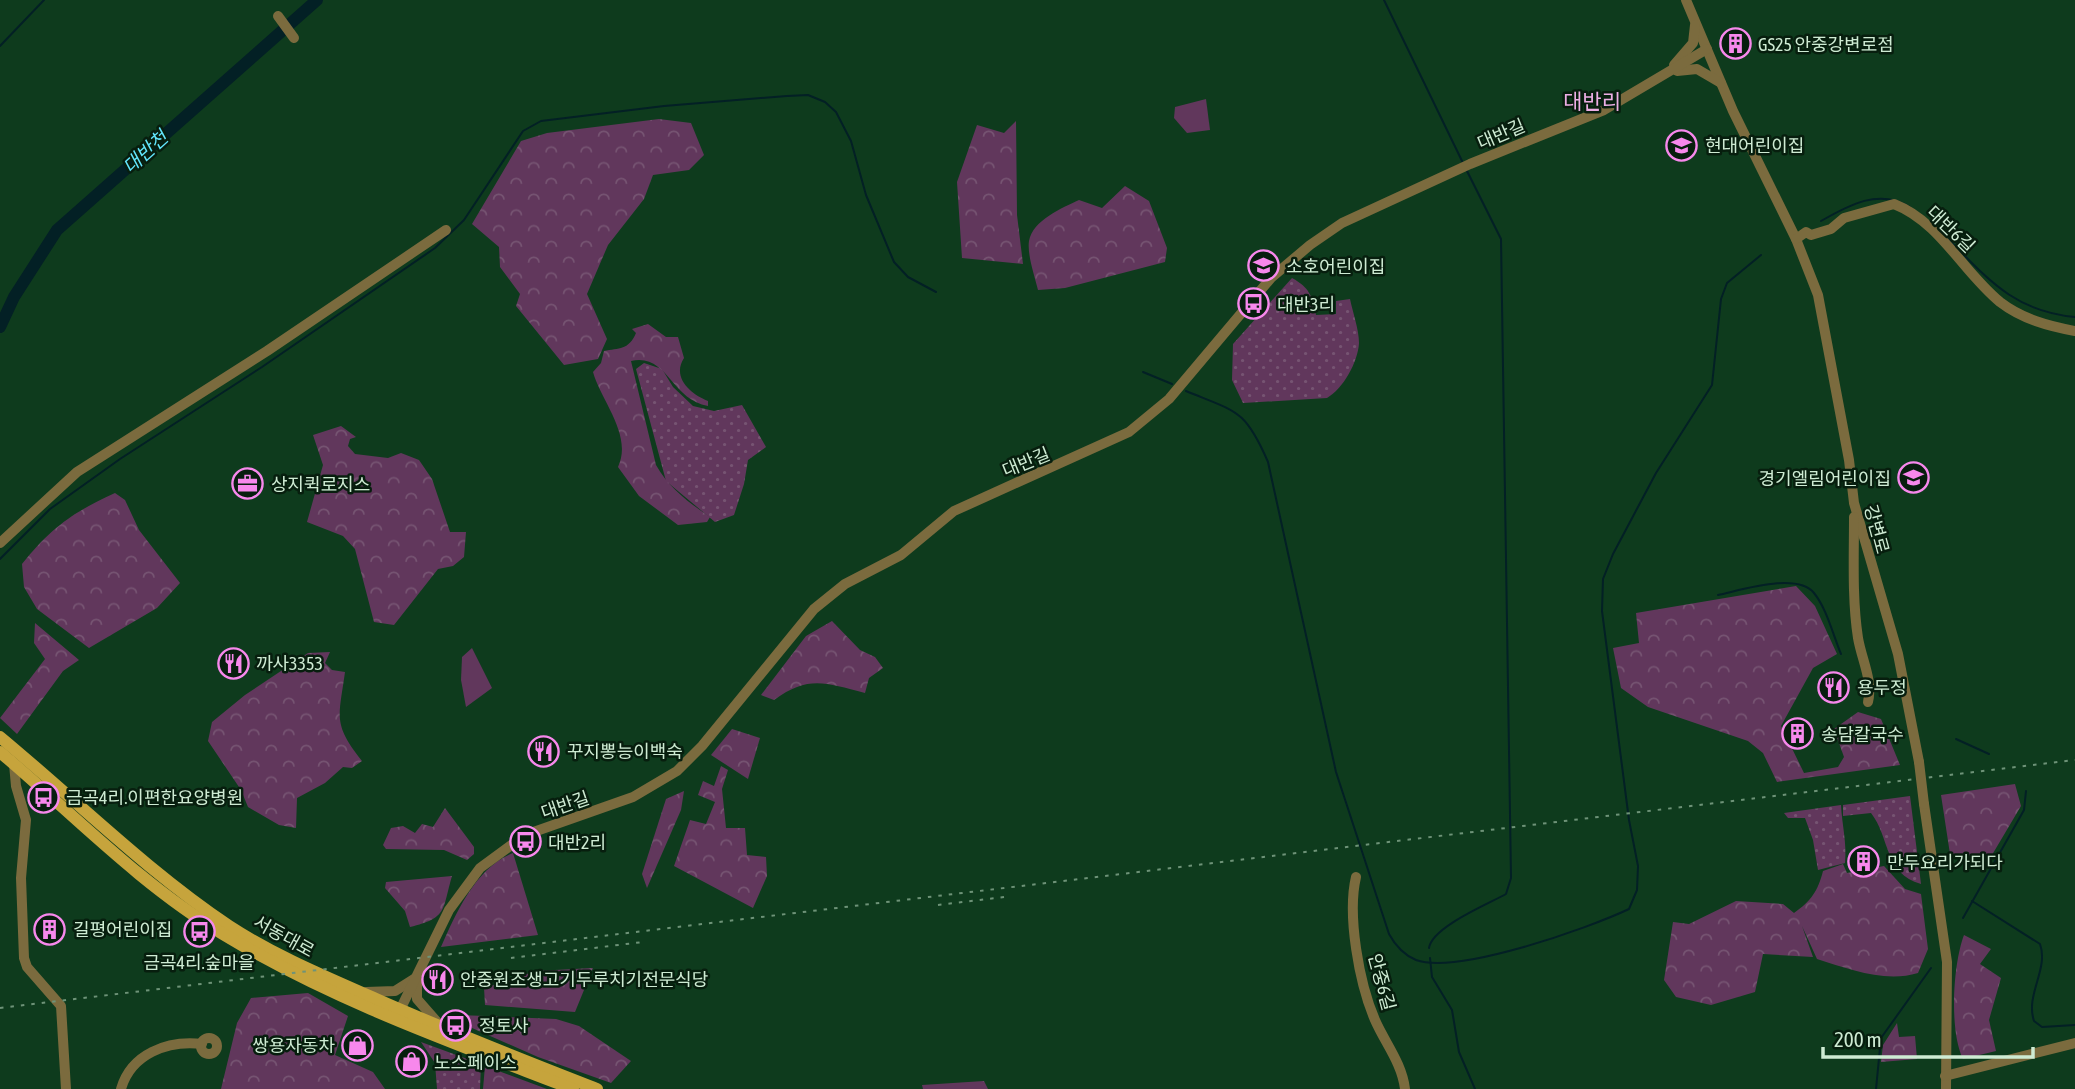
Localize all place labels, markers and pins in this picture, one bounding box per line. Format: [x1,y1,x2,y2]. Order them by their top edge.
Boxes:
building icon: GS25 안중강변로점 [1718,27,1752,61]
place label: GS25 안중강변로점 [1758,34,1894,55]
school or university icon: 현대어린이집 [1665,128,1699,162]
place label: 현대어린이집 [1705,135,1804,156]
school or university icon: 소호어린이집 [1246,249,1280,283]
place label: 소호어린이집 [1286,256,1385,277]
bus stop icon: 대반3리 [1237,287,1271,321]
place label: 대반3리 [1277,294,1335,315]
school or university icon: 경기엘림어린이집 [1897,461,1931,495]
office icon: 상지퀵로지스 [231,467,265,501]
place label: 경기엘림어린이집 [1759,468,1891,489]
place label: 상지퀵로지스 [271,474,370,495]
restaurant icon: 까사3353 [216,646,250,680]
place label: 까사3353 [256,653,323,674]
restaurant icon: 용두정 [1817,670,1851,704]
place label: 용두정 [1857,677,1907,698]
building icon: 송담칼국수 [1781,717,1815,751]
place label: 송담칼국수 [1821,724,1904,745]
restaurant icon: 꾸지뽕능이백숙 [527,734,561,768]
place label: 꾸지뽕능이백숙 [567,741,683,762]
bus stop icon: 금곡4리.이편한요양병원 [26,780,60,814]
place label: 금곡4리.이편한요양병원 [66,787,243,808]
bus stop icon: 대반2리 [508,825,542,859]
place label: 대반2리 [548,832,606,853]
building icon: 만두요리가되다 [1847,845,1881,879]
place label: 만두요리가되다 [1887,852,2003,873]
building icon: 길평어린이집 [33,912,67,946]
bus stop icon: 금곡4리.숲마을 [182,915,216,949]
place label: 길평어린이집 [73,919,172,940]
place label: 금곡4리.숲마을 [143,952,255,973]
restaurant icon: 안중원조생고기두루치기전문식당 [420,962,454,996]
place label: 안중원조생고기두루치기전문식당 [460,969,708,990]
bus stop icon: 정토사 [439,1008,473,1042]
place label: 정토사 [479,1015,529,1036]
shop icon: 쌍용자동차 [341,1028,375,1062]
place label: 쌍용자동차 [252,1035,335,1056]
shop icon: 노스페이스 [394,1045,428,1079]
place label: 노스페이스 [434,1052,517,1073]

